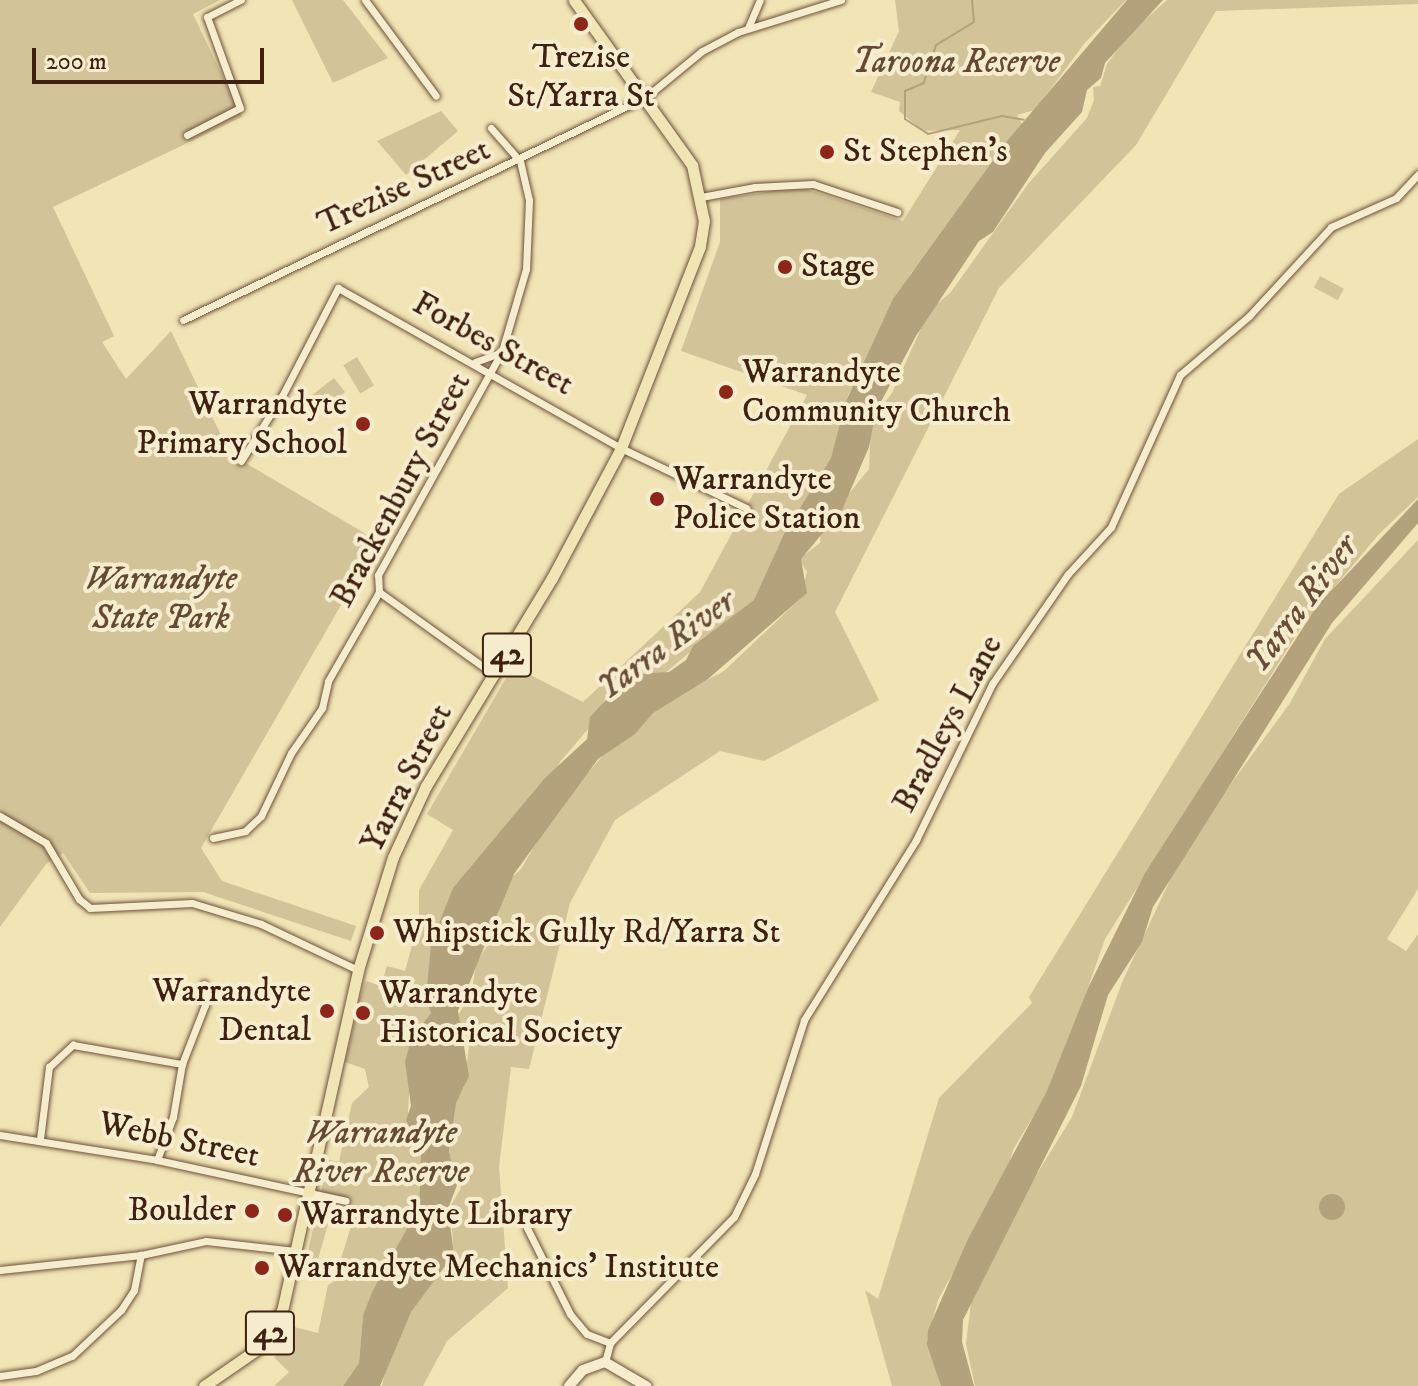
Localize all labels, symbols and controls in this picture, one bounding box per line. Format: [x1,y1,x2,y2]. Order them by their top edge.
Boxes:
marker: Trezise St/Yarra St [572,15,590,33]
scale bar [36,32,268,82]
place label: Trezise St/Yarra St [507,37,655,116]
park label: Taroona Reserve [852,43,1060,83]
text: 200 m [46,47,107,77]
street label: Trezise Street [311,129,497,245]
place label: St Stephen's [843,132,1008,172]
marker: St Stephen's [818,143,836,161]
place label: Stage [801,247,875,287]
marker: Stage [776,258,794,276]
street label: Forbes Street [405,283,581,405]
place label: Warrandyte Community Church [742,352,1011,432]
street label: Brackenbury Street [322,366,480,614]
marker: Warrandyte Community Church [717,383,735,401]
place label: Warrandyte Primary School [136,384,347,464]
marker: Warrandyte Primary School [354,415,372,433]
place label: Warrandyte Police Station [673,459,861,538]
marker: Warrandyte Police Station [648,490,666,508]
water label: Yarra River [1236,527,1368,681]
park label: Warrandyte State Park [85,559,237,638]
water label: Yarra River [588,580,744,710]
road number: 42 [481,627,533,683]
street label: Bradleys Lane [884,628,1012,820]
street label: Yarra Street [352,697,462,859]
place label: Whipstick Gully Rd/Yarra St [393,913,781,953]
marker: Whipstick Gully Rd/Yarra St [368,924,386,942]
place label: Warrandyte Dental [152,971,311,1050]
place label: Warrandyte Historical Society [379,973,622,1052]
marker: Warrandyte Dental [318,1002,336,1020]
marker: Warrandyte Historical Society [354,1004,372,1022]
street label: Webb Street [95,1103,263,1177]
park label: Warrandyte River Reserve [293,1113,469,1192]
place label: Boulder [128,1191,236,1231]
place label: Warrandyte Library [301,1195,572,1235]
marker: Boulder [243,1202,261,1220]
marker: Warrandyte Library [276,1206,294,1224]
place label: Warrandyte Mechanics' Institute [278,1248,719,1288]
marker: Warrandyte Mechanics' Institute [253,1259,271,1277]
road number: 42 [244,1305,296,1361]

